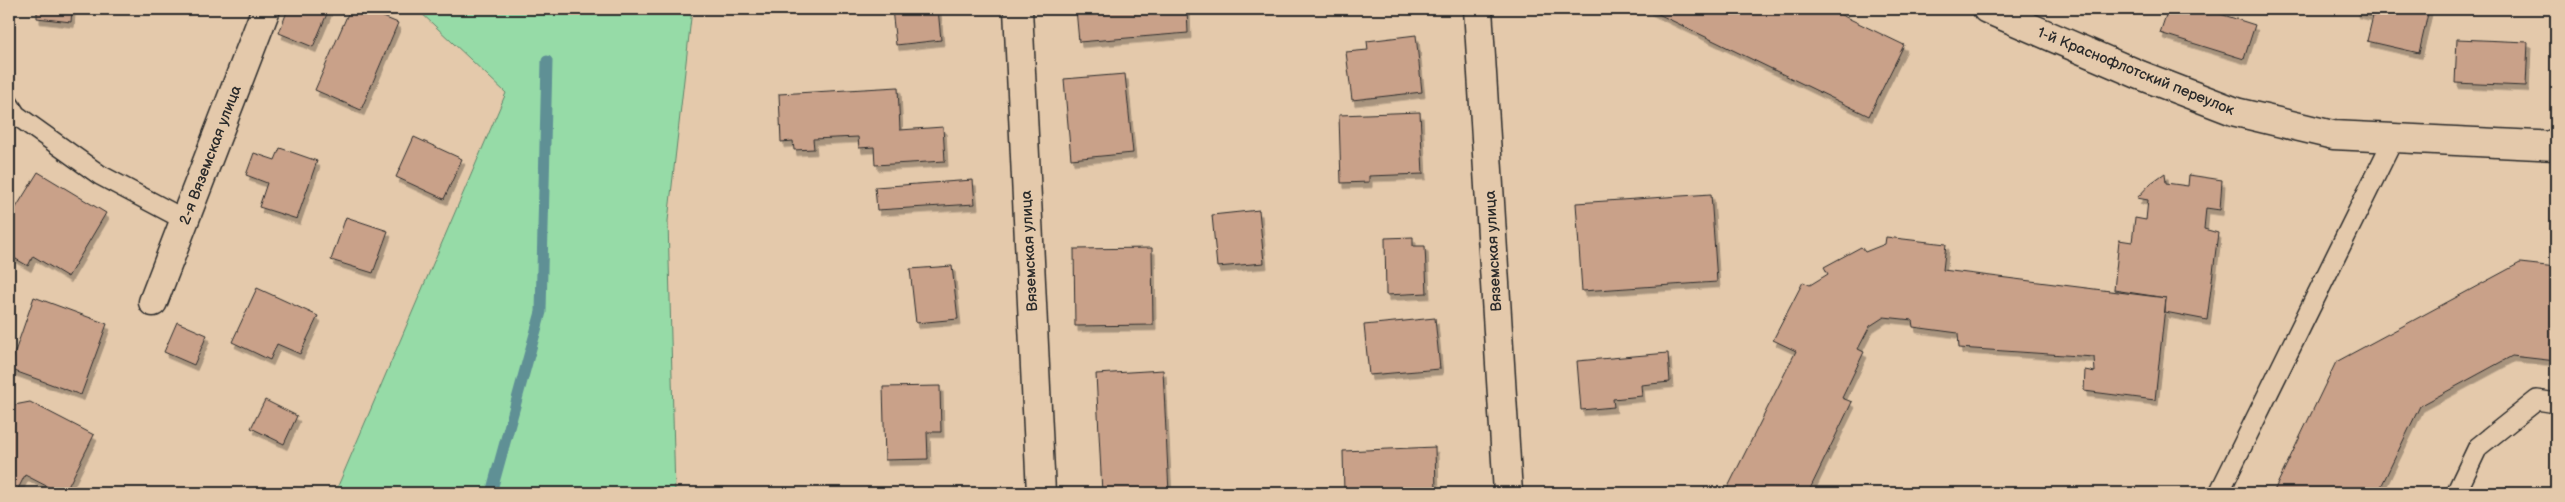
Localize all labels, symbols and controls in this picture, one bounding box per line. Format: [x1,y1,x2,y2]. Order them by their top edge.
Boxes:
street label: 1-й Краснофлотский переулок [2034,23,2237,120]
street label: 2-я Вяземская улица [175,83,246,228]
street label: Вяземская улица [1017,190,1042,312]
street label: Вяземская улица [1481,190,1506,312]

